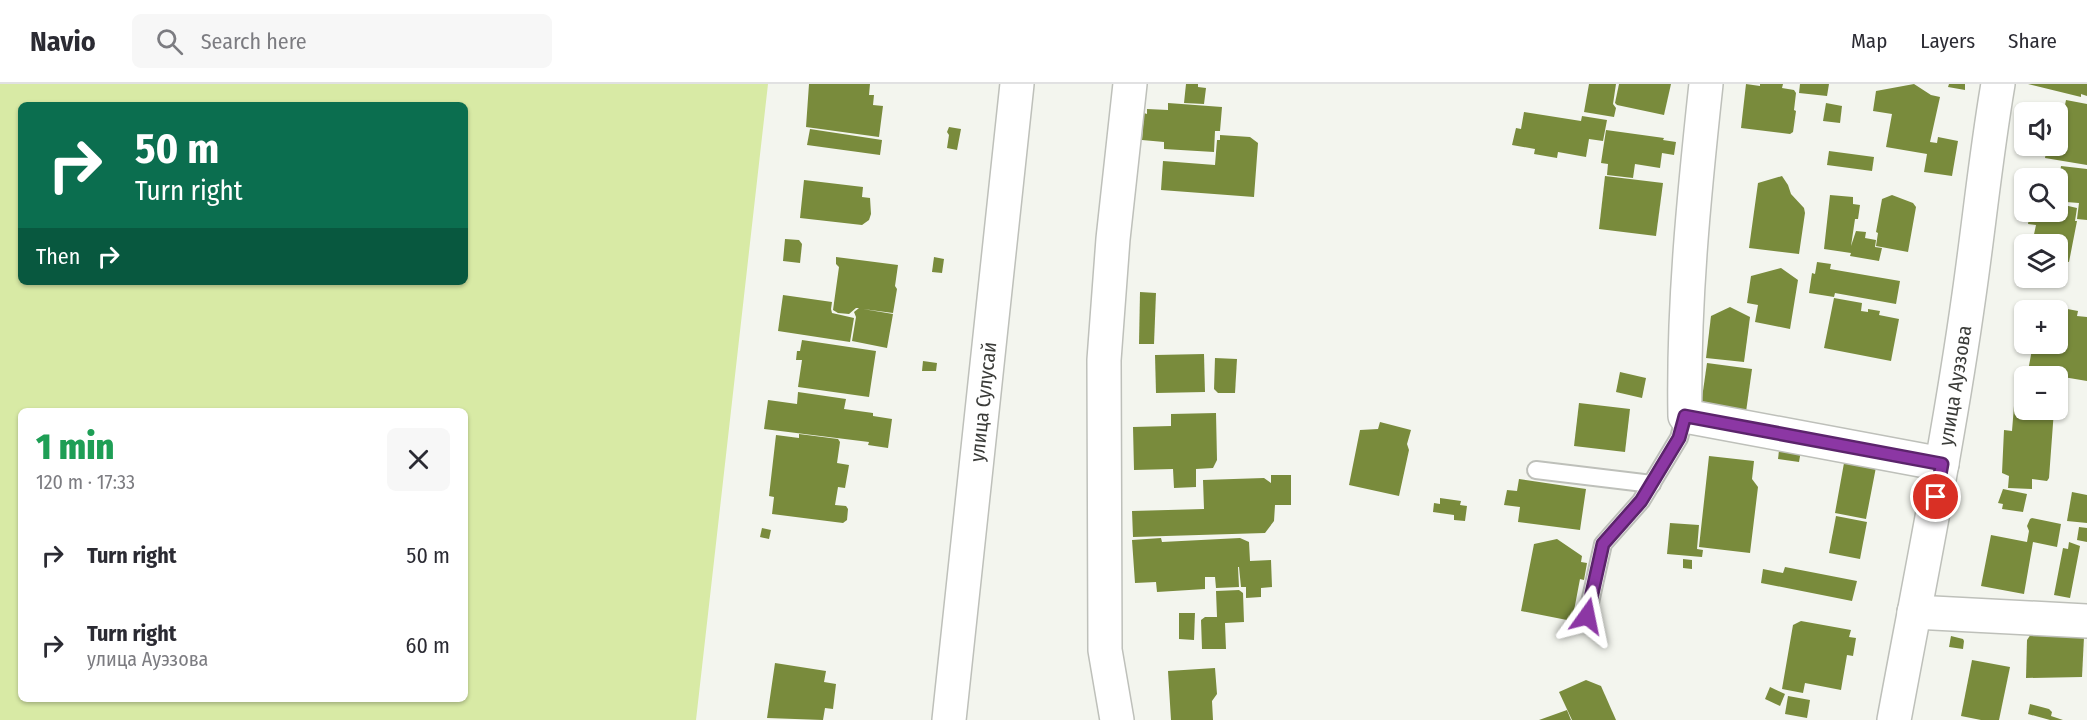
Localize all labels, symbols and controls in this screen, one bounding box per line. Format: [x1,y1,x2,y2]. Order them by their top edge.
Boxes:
search box [132,14,552,68]
text: Navio [30,25,96,58]
icon: search [153,25,186,58]
text: Search here [201,28,307,55]
text: Map [1851,28,1887,54]
text: Layers [1920,28,1975,54]
text: Share [2008,28,2057,54]
map controls [2014,102,2068,420]
button: sound [2014,102,2068,156]
text: 50 m [135,124,219,174]
icon: right [36,126,114,204]
button: search [2014,168,2068,222]
text: Turn right [135,175,243,207]
button: layers [2014,234,2068,288]
icon: right [92,240,125,273]
text: Then [36,243,80,270]
button: + [2014,300,2068,354]
street label: улица Ауэзова [1933,324,1976,448]
street label: улица Сулусай [965,340,1001,463]
button: − [2014,366,2068,420]
text: 1 min [36,425,114,469]
button: close [387,428,450,491]
text: 120 m · 17:33 [36,470,135,494]
pin [1910,471,1961,522]
icon: arrive [1919,480,1952,513]
icon: right [36,539,69,572]
text: Turn right [87,542,176,569]
text: 50 m [406,542,450,569]
position arrow [1555,584,1619,648]
text: Turn right [87,620,176,647]
icon: right [36,629,69,662]
text: 60 m [406,632,450,659]
text: улица Ауэзова [87,647,208,671]

